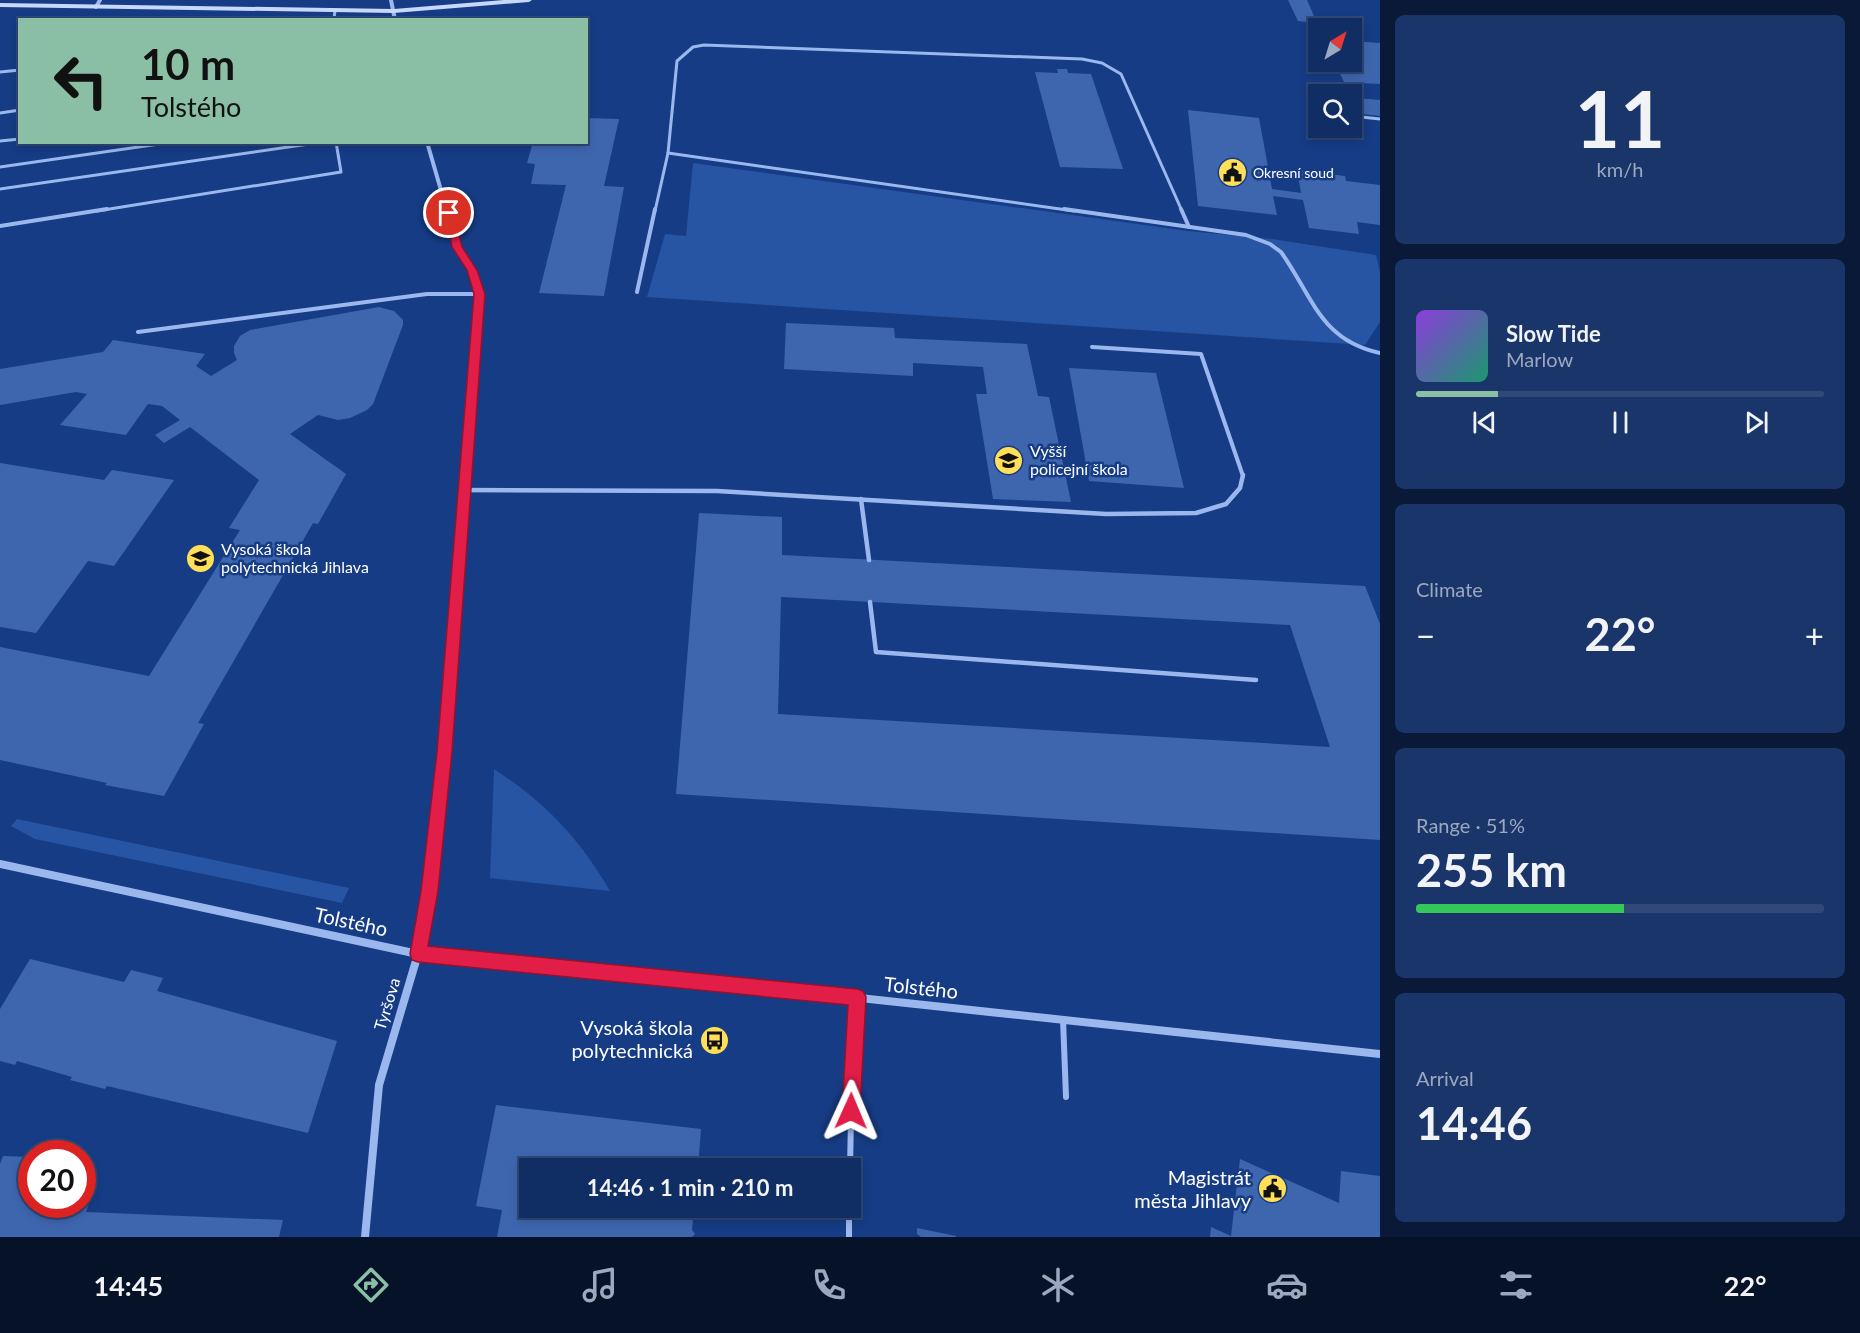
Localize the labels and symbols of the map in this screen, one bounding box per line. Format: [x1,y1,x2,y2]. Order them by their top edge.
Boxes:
north arrow [1308,18,1362,72]
public building icon: Okresní soud [1216,157,1248,189]
place label: Okresní soud [1253,164,1334,181]
pin [423,187,474,238]
place label: Vyšší policejní škola [1030,441,1128,478]
school or university icon: Vyšší policejní škola [993,444,1025,476]
place label: Vysoká škola polytechnická Jihlava [221,539,369,576]
school or university icon: Vysoká škola polytechnická Jihlava [184,542,216,574]
street label: Tolstého [312,902,390,940]
street label: Tolstého [883,971,959,1003]
street label: Tyršova [370,975,403,1032]
place label: Vysoká škola polytechnická [571,1015,693,1062]
bus stop icon: Vysoká škola polytechnická [698,1024,730,1056]
position arrow [819,1079,883,1143]
speed limit sign: 20 [18,1140,96,1218]
place label: Magistrát města Jihlavy [1134,1165,1252,1212]
public building icon: Magistrát města Jihlavy [1256,1173,1288,1205]

